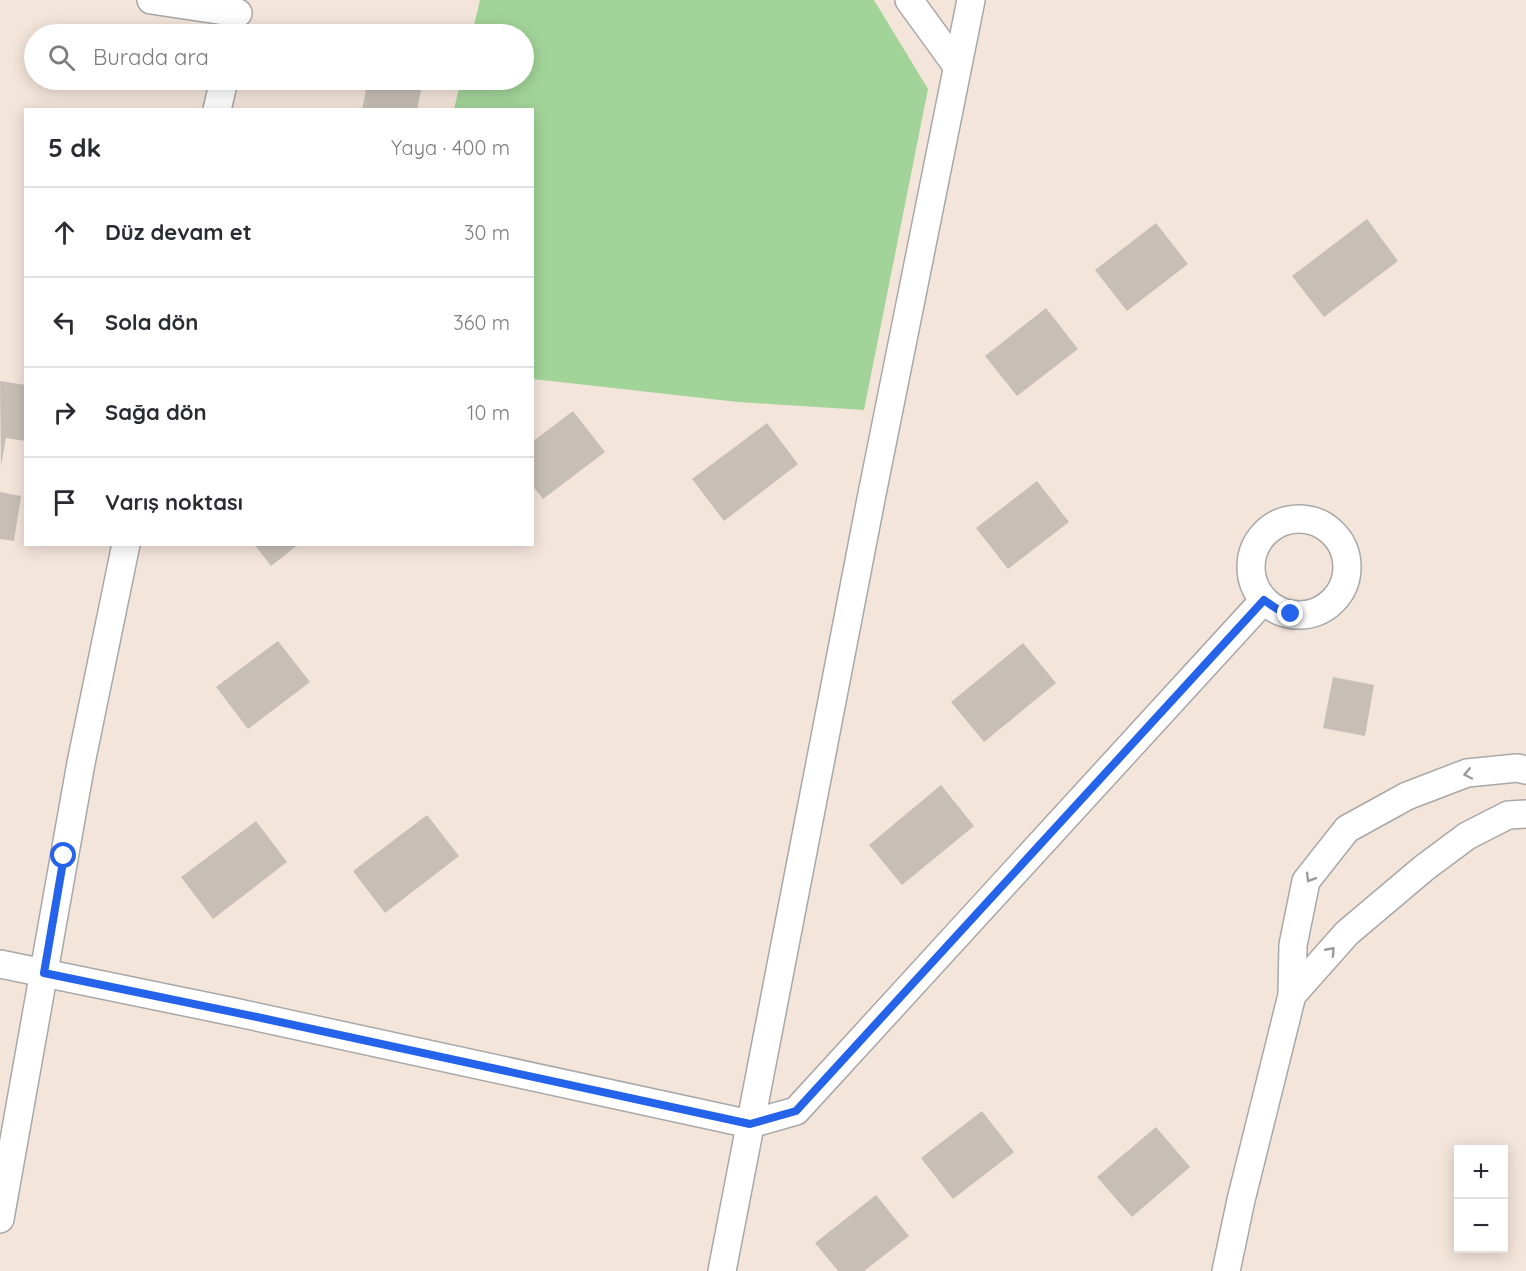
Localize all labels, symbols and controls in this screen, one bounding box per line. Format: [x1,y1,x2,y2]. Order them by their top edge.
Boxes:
search box [24,24,534,90]
icon: search [45,41,78,74]
text: Burada ara [93,43,209,71]
text: 5 dk [48,131,101,164]
text: Yaya · 400 m [391,135,510,160]
icon: ahead [48,216,81,249]
text: Düz devam et [105,218,252,246]
text: 30 m [464,220,510,245]
icon: left [48,306,81,339]
text: Sola dön [105,308,198,336]
text: 360 m [453,310,510,335]
icon: right [48,396,81,429]
text: Sağa dön [105,398,207,426]
text: 10 m [467,400,510,425]
icon: arrive [48,486,81,519]
text: Varış noktası [105,488,243,516]
route end [1277,600,1303,626]
one-way arrow [1463,767,1473,780]
route start [50,842,76,868]
one-way arrow [1306,872,1318,882]
one-way arrow [1324,947,1335,958]
map controls [1454,1145,1508,1253]
button: + [1454,1145,1508,1199]
button: − [1454,1199,1508,1253]

